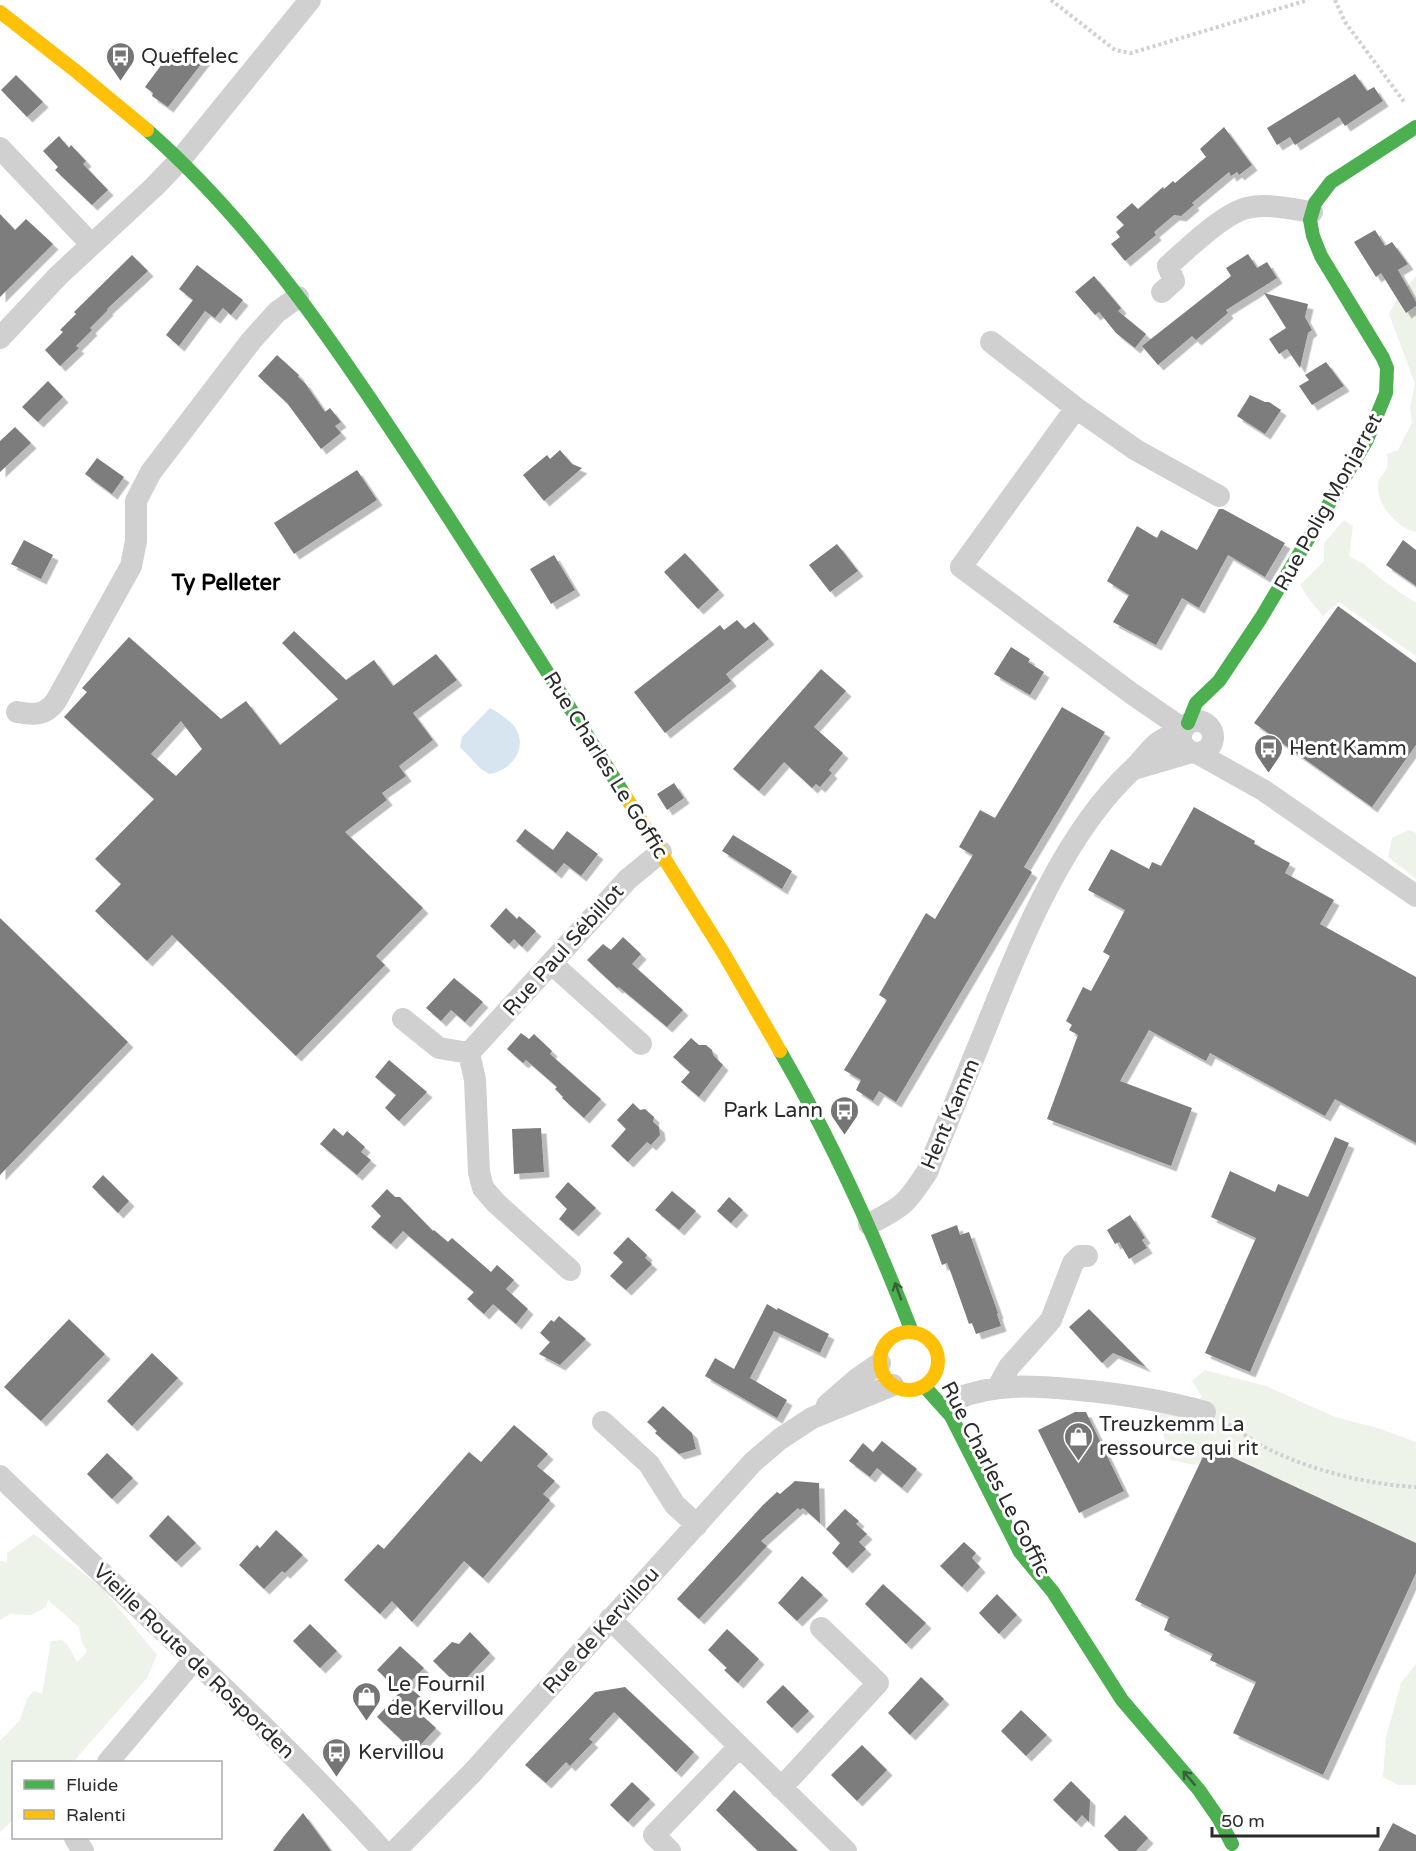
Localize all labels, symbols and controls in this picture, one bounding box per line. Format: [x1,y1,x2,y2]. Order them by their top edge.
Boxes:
bus stop icon: Queffelec [104,40,136,82]
place label: Queffelec [141,44,238,69]
street label: Rue Polig Monjarret [1269,409,1388,595]
district label: Ty Pelleter [171,570,281,596]
street label: Rue Charles Le Goffic [538,667,673,863]
bus stop icon: Hent Kamm [1252,732,1284,774]
place label: Hent Kamm [1289,736,1407,761]
street label: Rue Paul Sébillot [498,879,629,1021]
street label: Hent Kamm [916,1055,985,1173]
bus stop icon: Park Lann [828,1094,860,1136]
place label: Park Lann [723,1098,823,1123]
one-way arrow [891,1283,902,1301]
street label: Rue Charles Le Goffic [935,1377,1056,1581]
place label: Treuzkemm La ressource qui rit [1099,1412,1259,1461]
shop icon: Treuzkemm La ressource qui rit [1062,1420,1094,1462]
street label: Vieille Route de Rosporden [88,1558,300,1764]
street label: Rue de Kervillou [538,1562,665,1699]
place label: Le Fournil de Kervillou [387,1672,504,1721]
shop icon: Le Fournil de Kervillou [350,1680,382,1722]
bus stop icon: Kervillou [321,1736,353,1778]
place label: Kervillou [358,1740,444,1765]
legend [12,1761,222,1839]
one-way arrow [1182,1770,1195,1786]
text: Fluide [66,1774,118,1796]
scale bar [1212,1800,1378,1838]
text: Ralenti [66,1804,126,1826]
text: 50 m [1221,1810,1265,1832]

